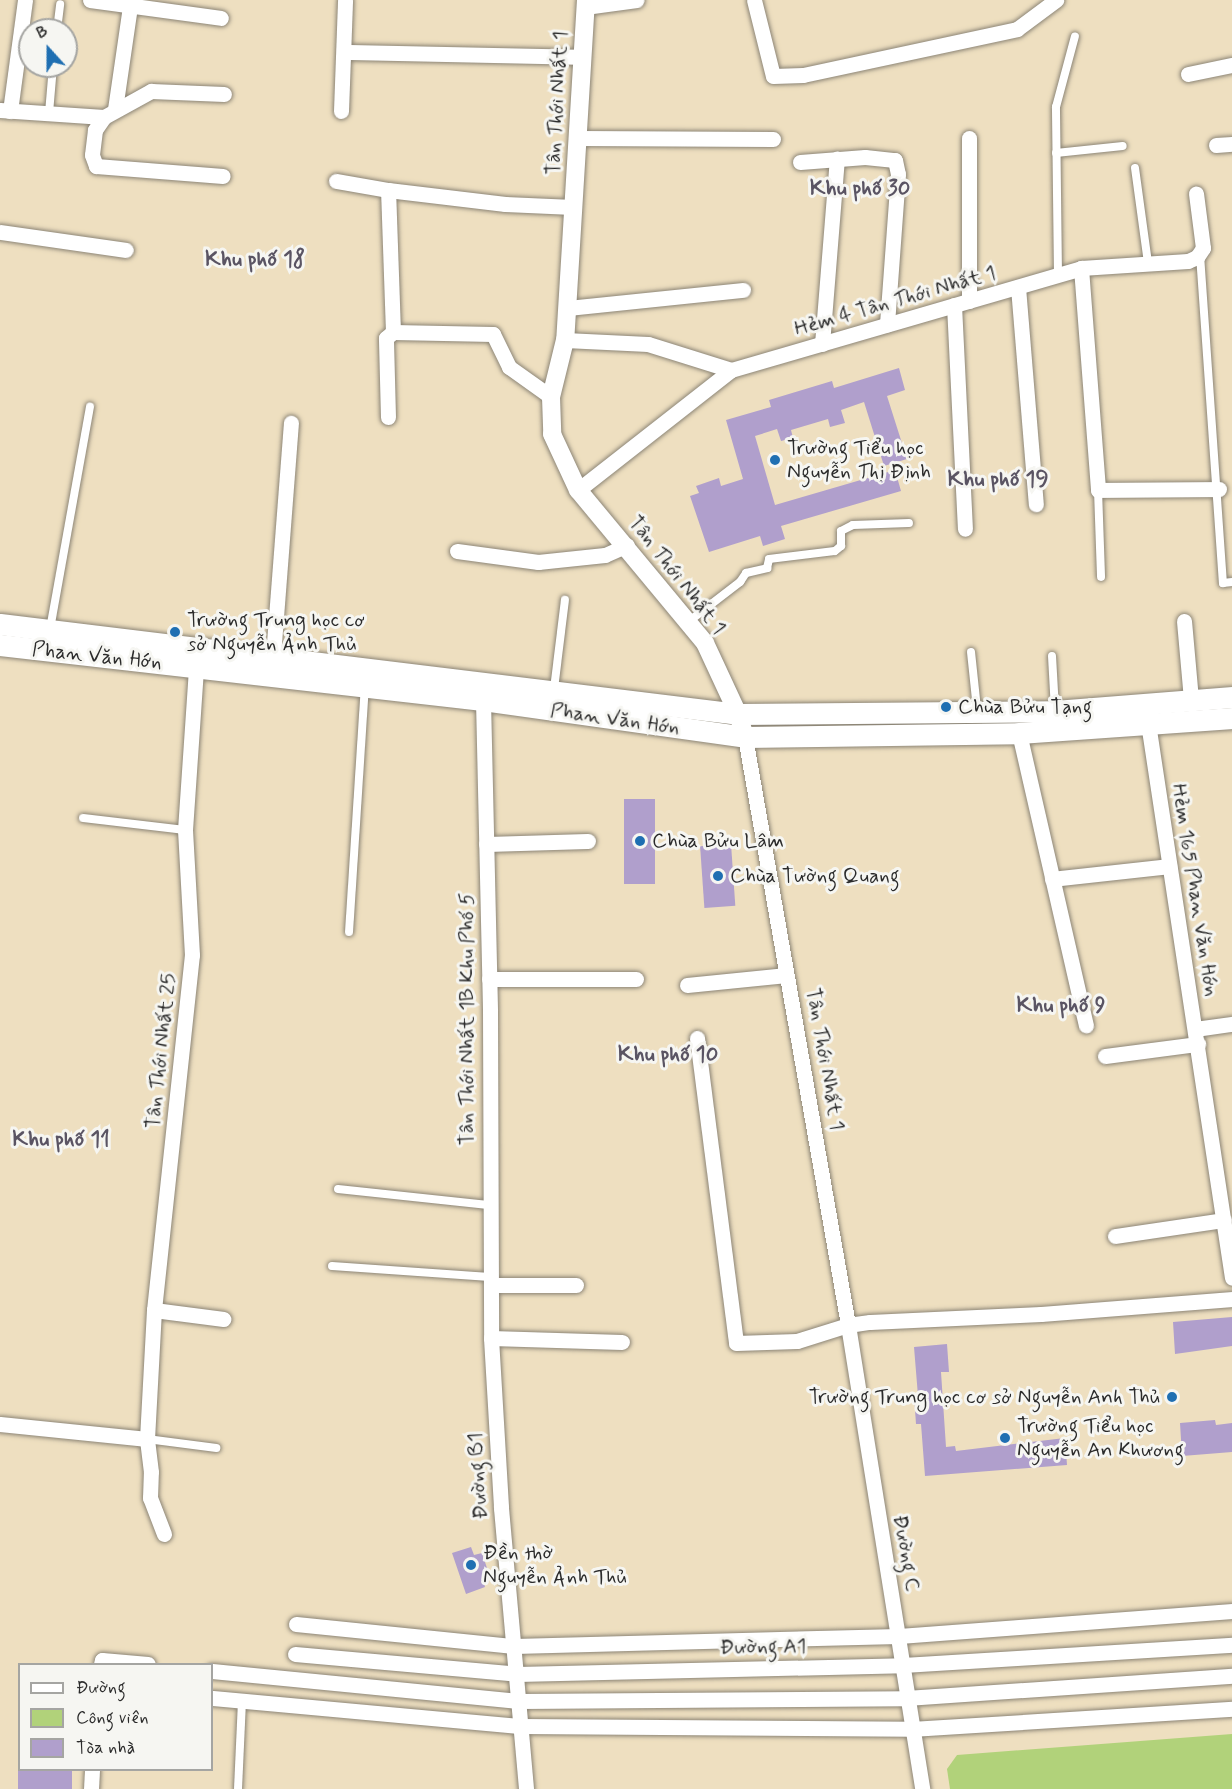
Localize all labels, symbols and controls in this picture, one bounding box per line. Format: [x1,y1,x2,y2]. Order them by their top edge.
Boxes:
north arrow [18,18,78,78]
text: B [34,21,51,44]
street label: Tân Thới Nhất 1 [541,31,573,175]
district label: Khu phố 30 [809,177,911,203]
district label: Khu phố 18 [205,248,305,274]
street label: Hẻm 4 Tân Thới Nhất 1 [792,260,998,342]
place label: Trường Tiểu học Nguyễn Thị Định [787,435,930,485]
marker: Trường Tiểu học Nguyễn Thị Định [768,453,782,467]
district label: Khu phố 19 [947,468,1049,494]
street label: Tân Thới Nhất 1 [623,511,731,639]
place label: Trường Trung học cơ sở Nguyễn Ảnh Thủ [187,607,366,657]
marker: Trường Trung học cơ sở Nguyễn Ảnh Thủ [168,625,182,639]
street label: Phan Văn Hớn [30,637,164,675]
place label: Chùa Bửu Tạng [958,694,1092,720]
street label: Phan Văn Hớn [548,697,682,741]
marker: Chùa Bửu Tạng [939,700,953,714]
street label: Hẻm 165 Phan Văn Hớn [1166,781,1224,999]
place label: Chùa Bửu Lâm [652,828,784,854]
marker: Chùa Bửu Lâm [633,834,647,848]
place label: Chùa Tường Quang [730,863,900,889]
marker: Chùa Tường Quang [711,869,725,883]
street label: Tân Thới Nhất 1B Khu Phố 5 [454,892,480,1146]
street label: Tân Thới Nhất 25 [140,973,182,1129]
street label: Tân Thới Nhất 1 [800,986,850,1132]
district label: Khu phố 9 [1016,994,1106,1020]
district label: Khu phố 10 [617,1043,719,1069]
district label: Khu phố 11 [12,1128,110,1154]
place label: Trường Trung học cơ sở Nguyễn Anh Thủ [808,1384,1160,1410]
marker: Trường Trung học cơ sở Nguyễn Anh Thủ [1165,1390,1179,1404]
place label: Trường Tiểu học Nguyễn An Khương [1017,1413,1185,1463]
marker: Trường Tiểu học Nguyễn An Khương [998,1431,1012,1445]
street label: Đường B1 [462,1432,494,1520]
street label: Đường C [887,1512,925,1594]
place label: Đền thờ Nguyễn Ảnh Thủ [483,1540,625,1590]
marker: Đền thờ Nguyễn Ảnh Thủ [464,1558,478,1572]
street label: Đường A1 [719,1634,807,1660]
legend [18,1663,213,1771]
text: Đường [76,1676,126,1700]
text: Công viên [76,1706,149,1730]
text: Tòa nhà [76,1736,135,1760]

